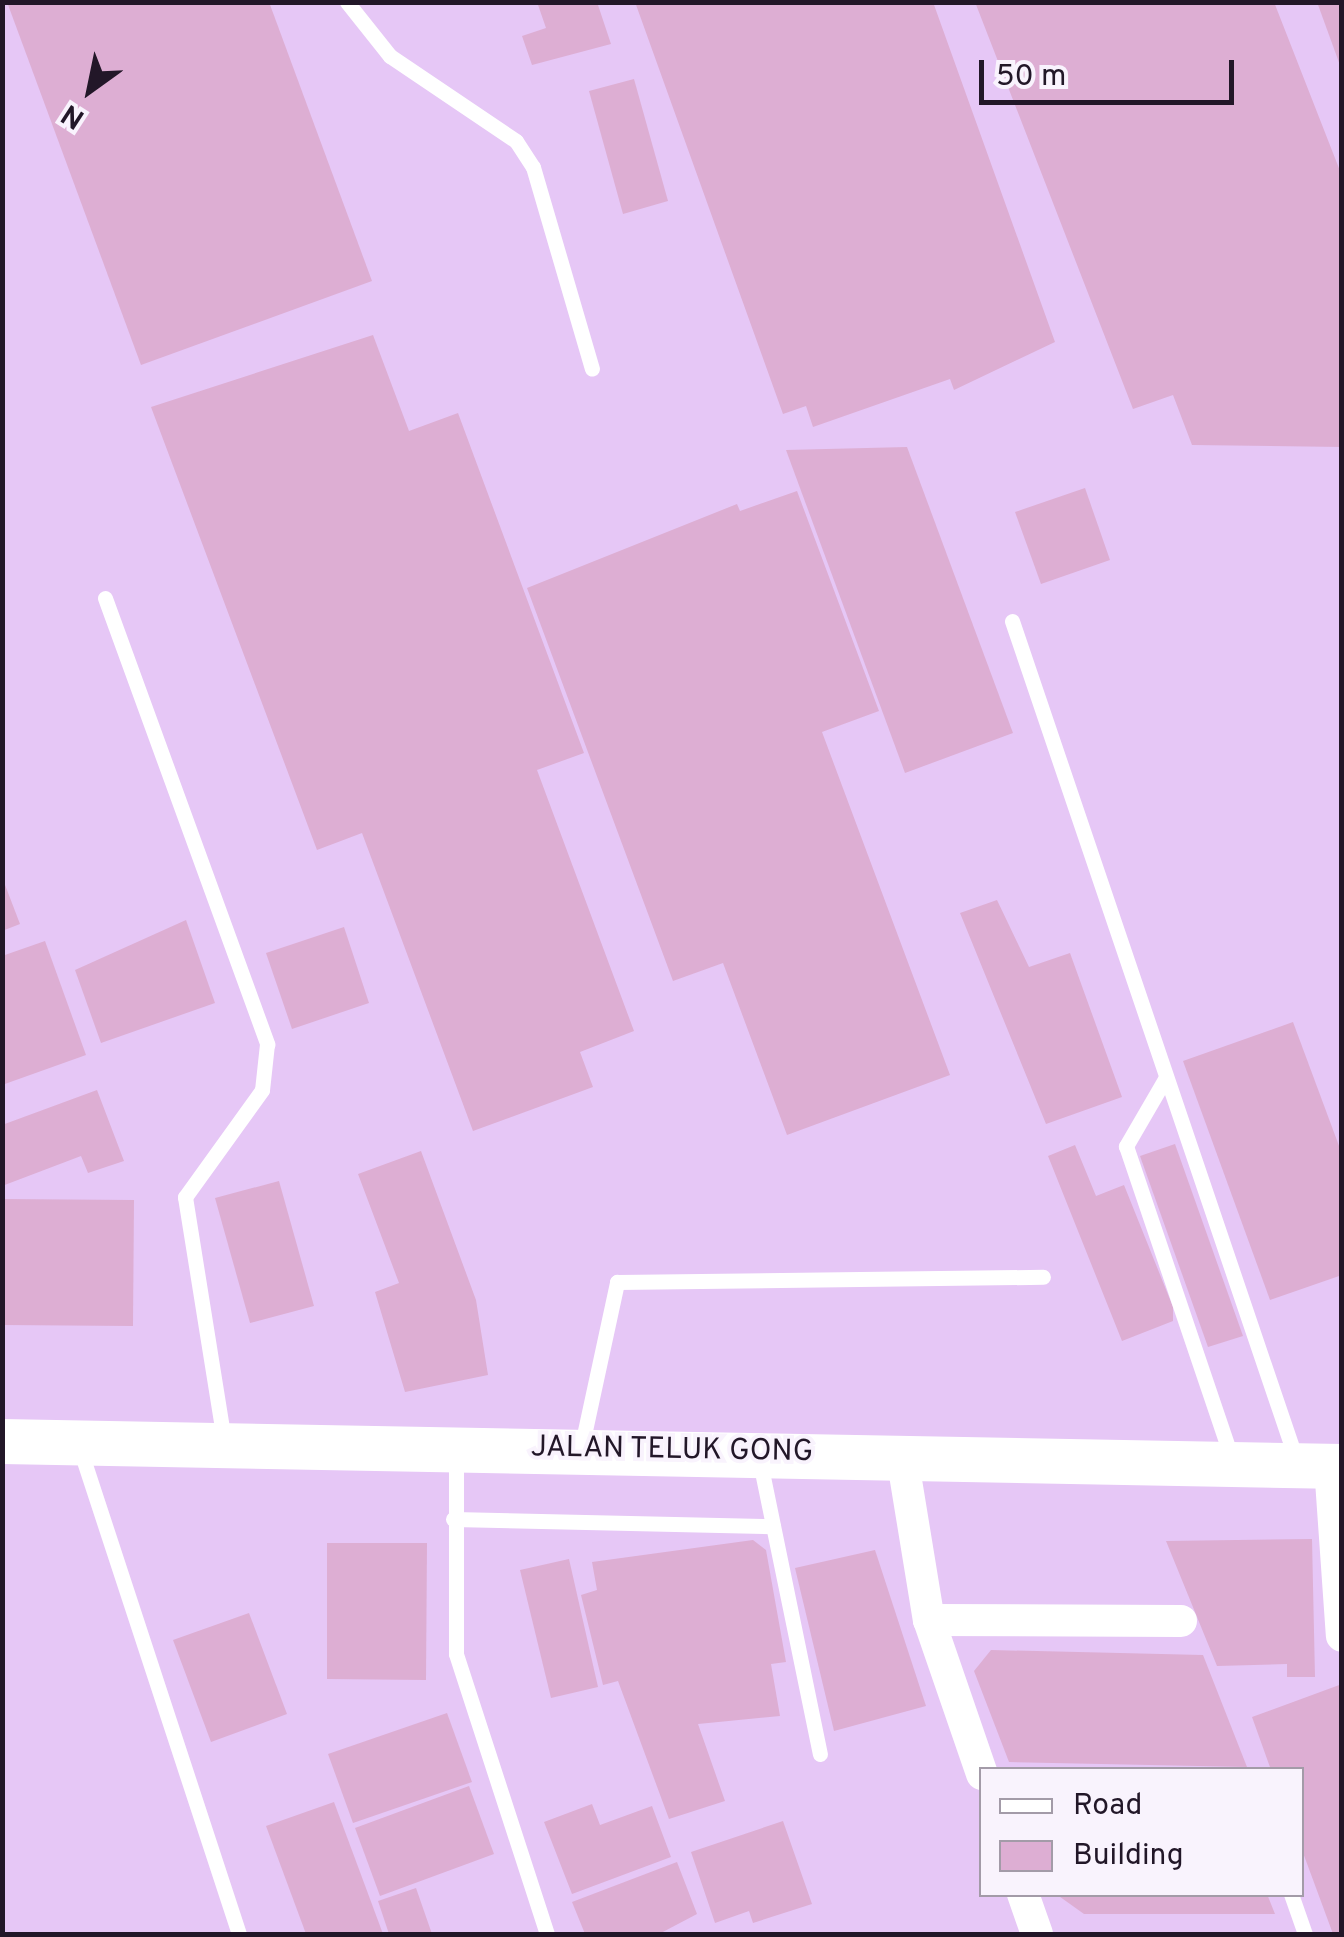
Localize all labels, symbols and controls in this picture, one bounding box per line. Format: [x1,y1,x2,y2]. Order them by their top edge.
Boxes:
north arrow [40,40,140,140]
scale bar [984,40,1239,102]
text: 50 m [996,59,1066,96]
text: N [55,95,92,136]
street label: JALAN TELUK GONG [530,1431,814,1471]
legend [979,1767,1304,1897]
text: Road [1073,1788,1142,1825]
text: Building [1073,1838,1184,1875]

